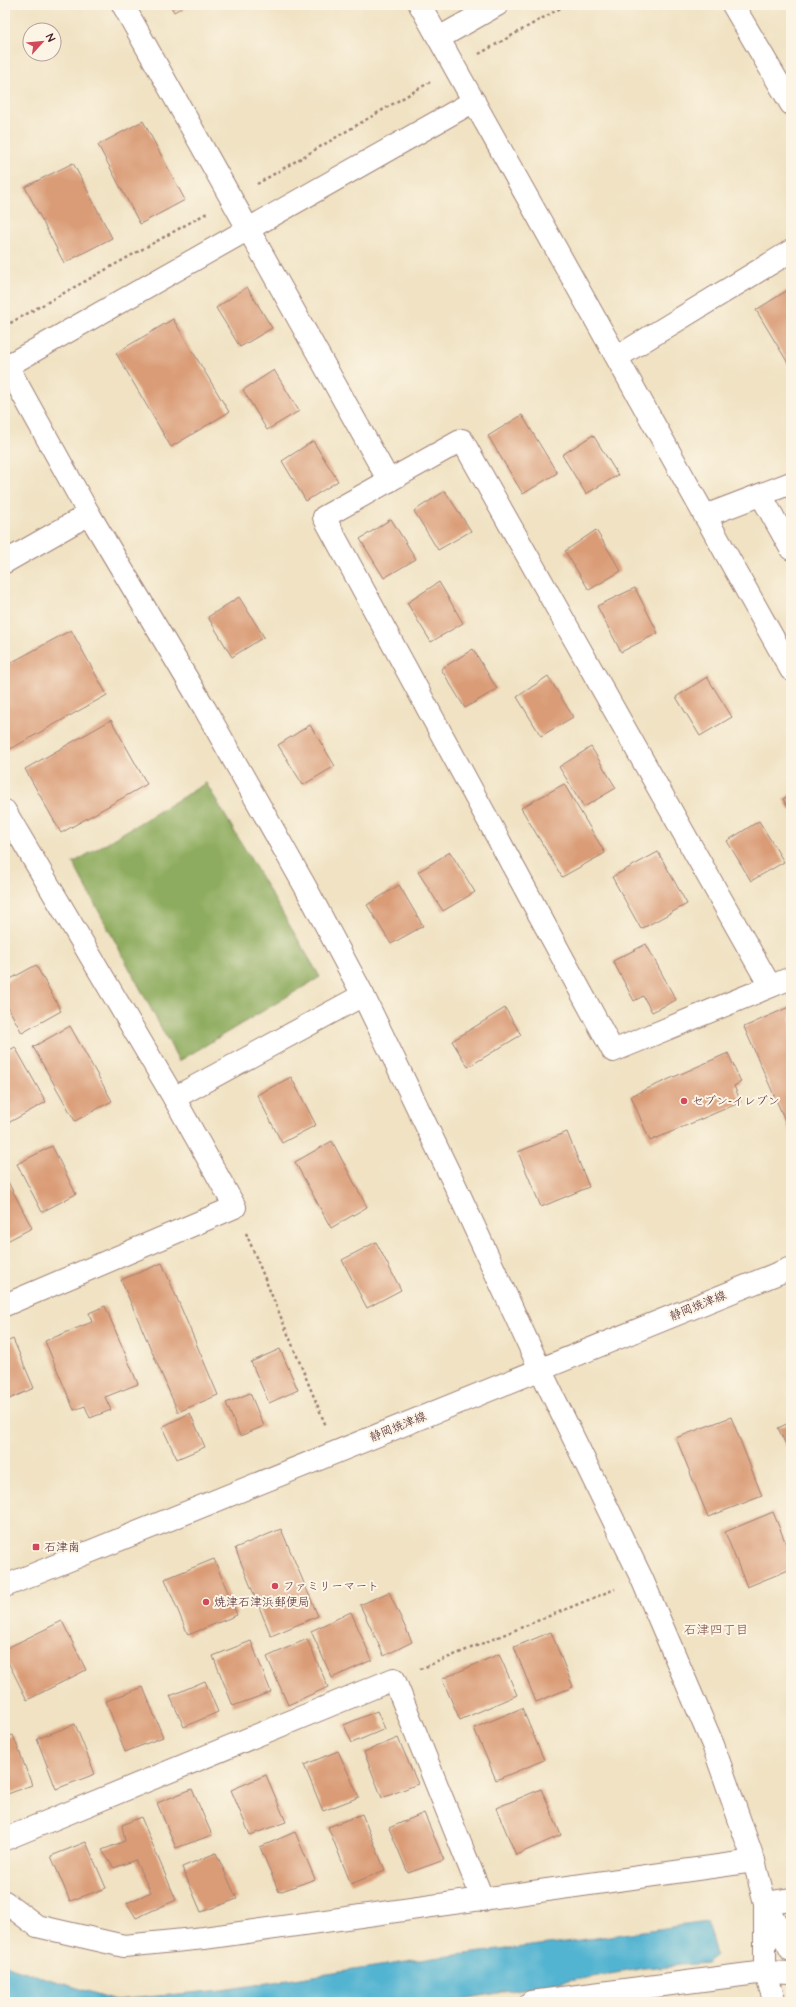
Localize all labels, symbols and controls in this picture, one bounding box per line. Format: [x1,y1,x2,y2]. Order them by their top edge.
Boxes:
north arrow [22,22,62,62]
text: N [42,31,59,44]
place label: セブン-イレブン [692,1093,780,1110]
marker: セブン-イレブン [679,1096,689,1106]
street label: 静岡焼津線 [667,1287,729,1325]
street label: 静岡焼津線 [367,1408,429,1446]
place label: 石津南 [44,1539,80,1556]
marker: 石津南 [31,1542,41,1552]
place label: ファミリーマート [283,1578,379,1595]
marker: ファミリーマート [270,1581,280,1591]
place label: 焼津石津浜郵便局 [214,1594,310,1611]
marker: 焼津石津浜郵便局 [201,1597,211,1607]
district label: 石津四丁目 [683,1621,749,1639]

